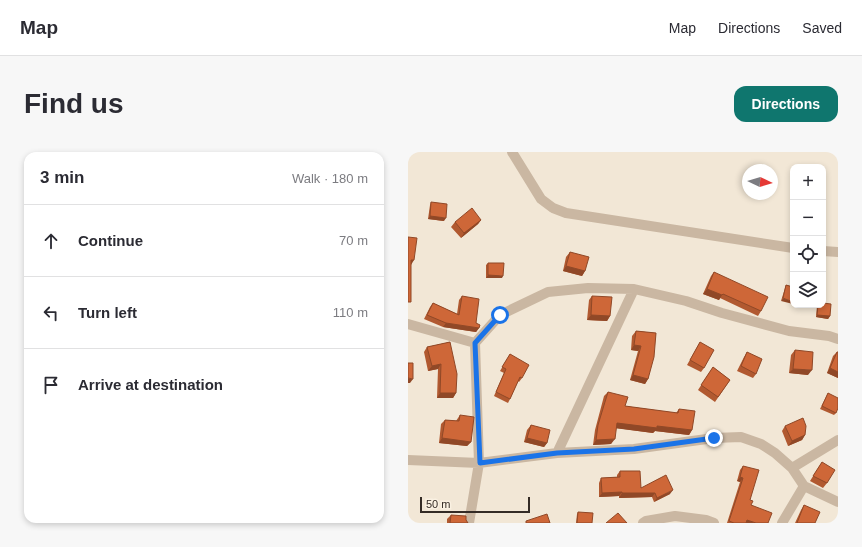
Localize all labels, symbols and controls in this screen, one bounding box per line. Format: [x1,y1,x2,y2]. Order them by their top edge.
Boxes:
text: Map [20,17,58,38]
text: Map [669,20,696,36]
text: Directions [718,20,780,36]
text: Saved [802,20,842,36]
button: Directions [734,86,838,122]
text: Find us [24,88,124,119]
north arrow [742,164,778,200]
map controls [790,164,826,308]
button: + [790,164,826,200]
text: 3 min [40,168,84,187]
text: Walk · 180 m [292,171,368,186]
button: − [790,200,826,236]
icon: ahead [40,230,62,252]
text: Continue [78,232,143,249]
text: 70 m [339,233,368,248]
button: locate [790,236,826,272]
button: layers [790,272,826,308]
icon: left [40,302,62,324]
text: Turn left [78,304,137,321]
text: 110 m [333,305,368,320]
route start [491,306,509,324]
icon: arrive [40,374,62,396]
text: Arrive at destination [78,376,223,393]
route end [705,429,723,447]
scale bar [420,495,530,514]
text: 50 m [426,498,450,510]

